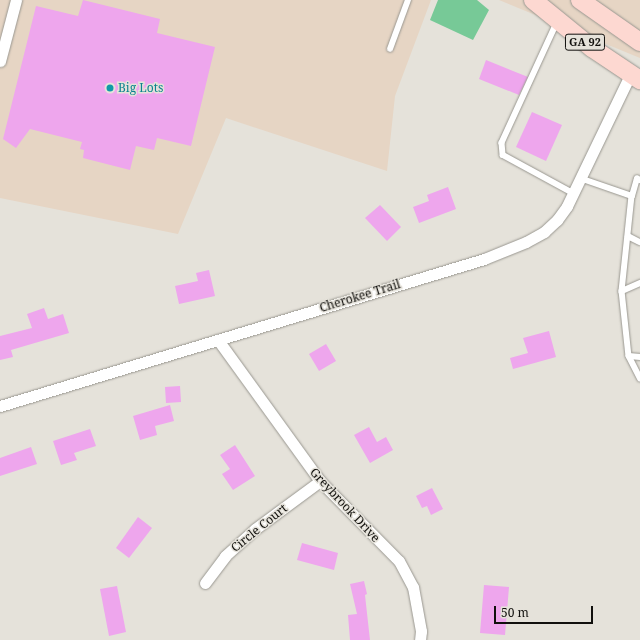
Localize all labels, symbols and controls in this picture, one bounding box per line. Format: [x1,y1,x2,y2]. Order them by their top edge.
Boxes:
road number: GA 92 [564,33,606,51]
place label: Big Lots [118,81,163,95]
marker: Big Lots [105,83,115,93]
street label: Cherokee Trail [318,277,402,315]
street label: Greybrook Drive [307,465,383,545]
street label: Circle Court [228,501,290,555]
scale bar [496,598,595,624]
text: 50 m [501,604,529,621]

